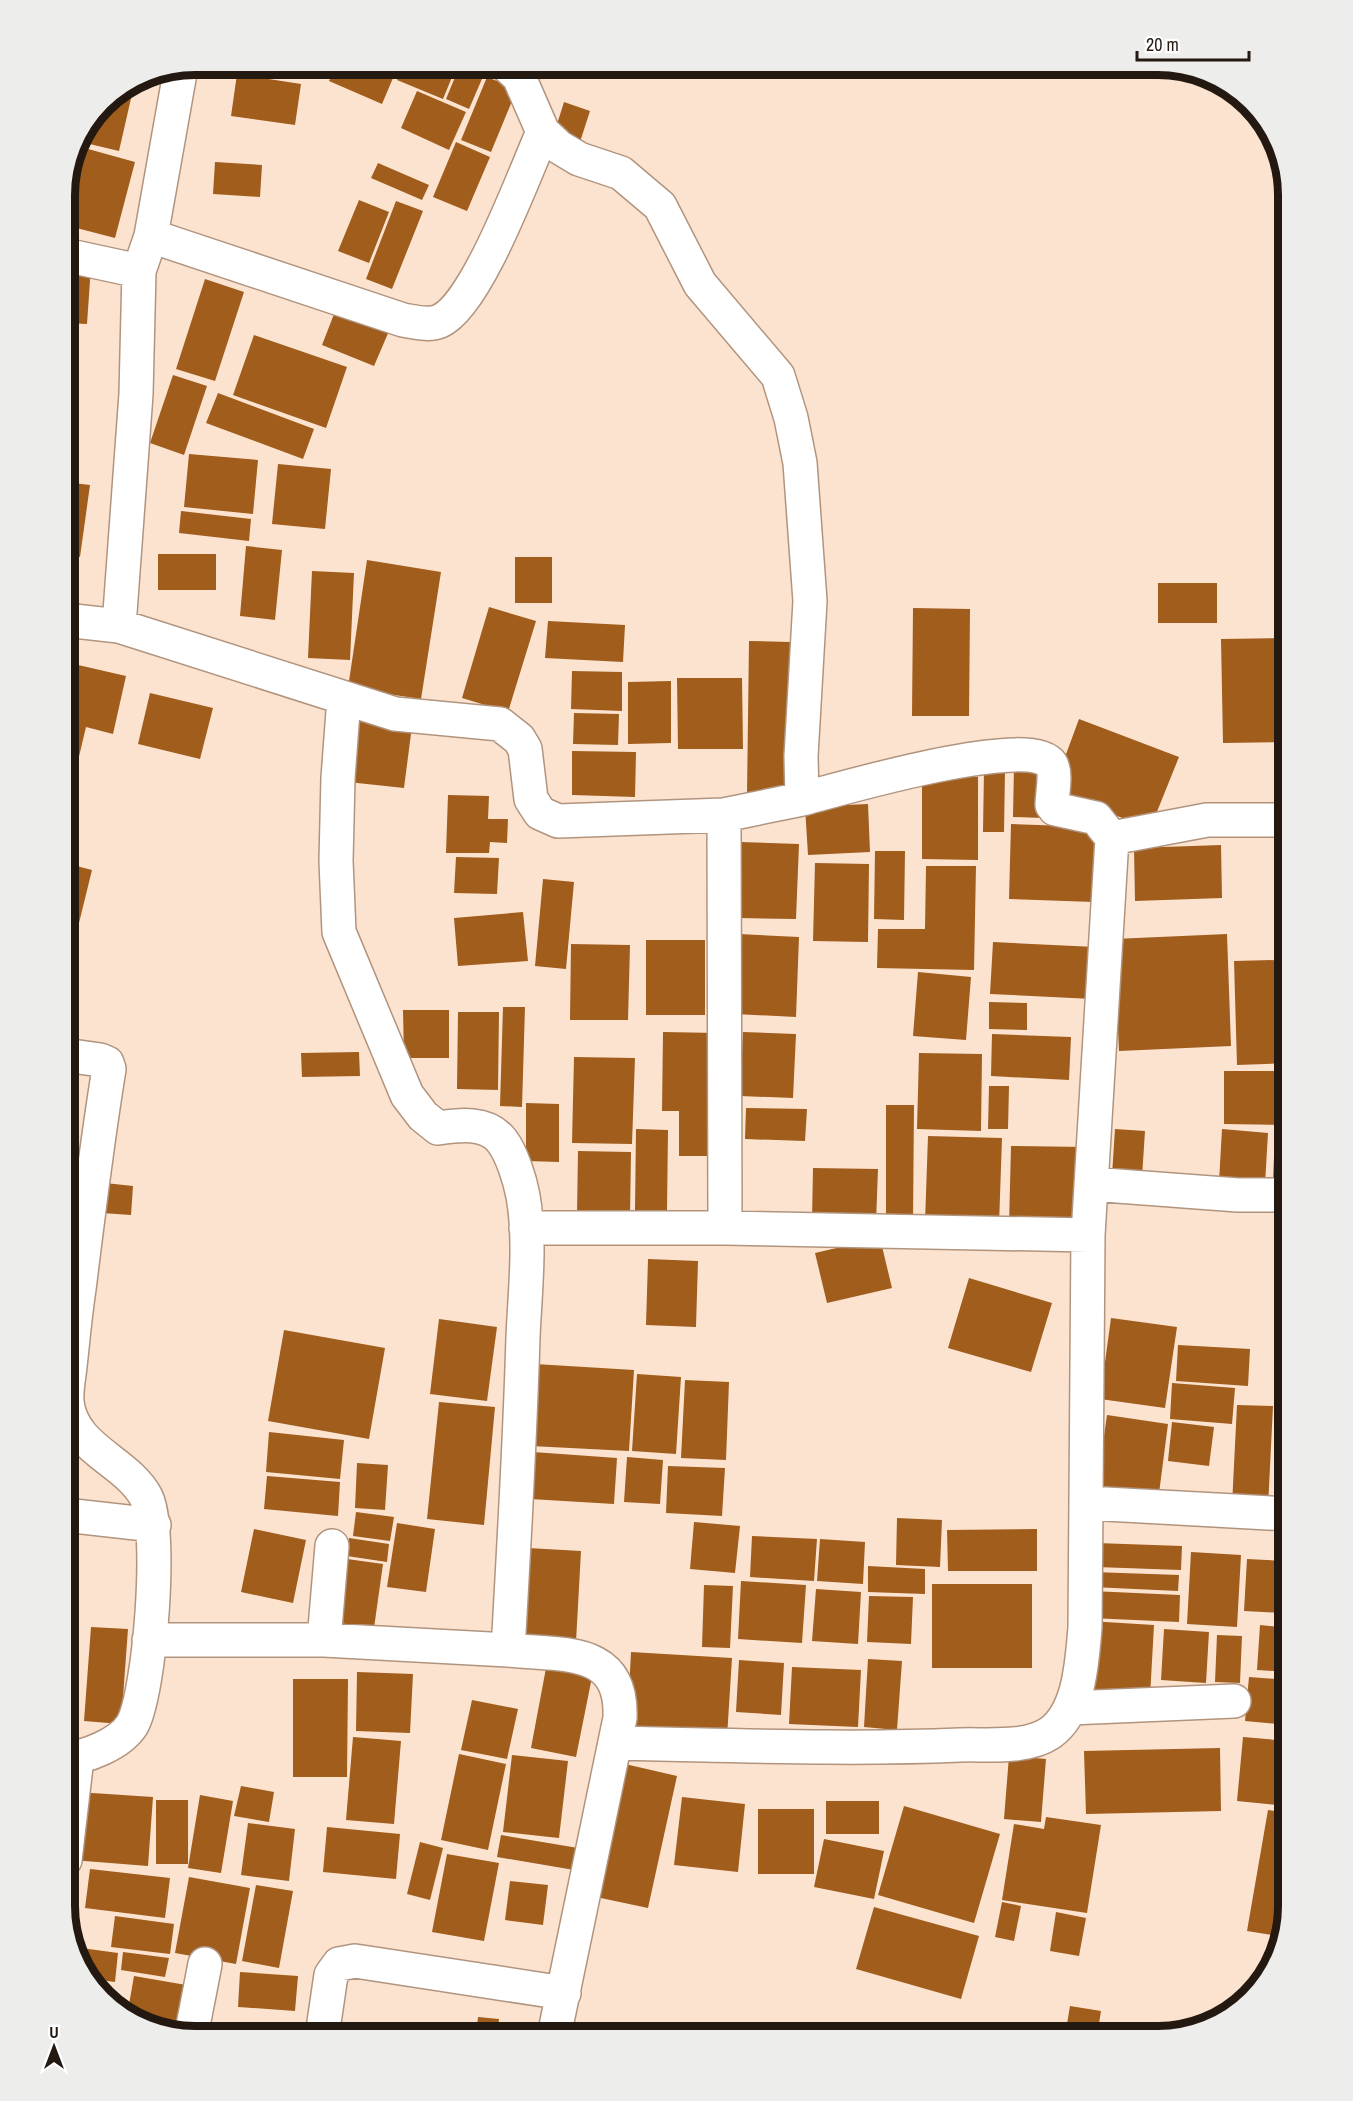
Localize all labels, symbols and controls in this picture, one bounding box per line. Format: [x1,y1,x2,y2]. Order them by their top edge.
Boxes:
scale bar [1137,24,1250,62]
text: 20 m [1146,32,1179,57]
north arrow [24,2017,84,2077]
text: U [49,2021,59,2043]

